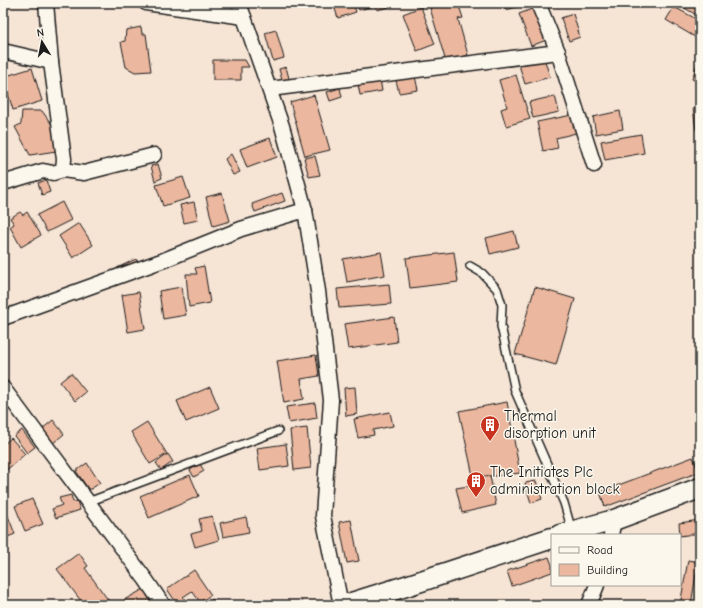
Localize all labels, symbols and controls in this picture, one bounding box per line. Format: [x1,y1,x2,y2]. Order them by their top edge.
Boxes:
north arrow [22,22,62,62]
text: N [36,26,45,40]
place label: Thermal disorption unit [504,407,597,442]
building icon: Thermal disorption unit [479,414,501,442]
place label: The Initiates Plc administration block [490,463,621,498]
building icon: The Initiates Plc administration block [465,470,487,498]
legend [551,534,681,586]
text: Road [587,543,613,557]
text: Building [587,563,628,577]

